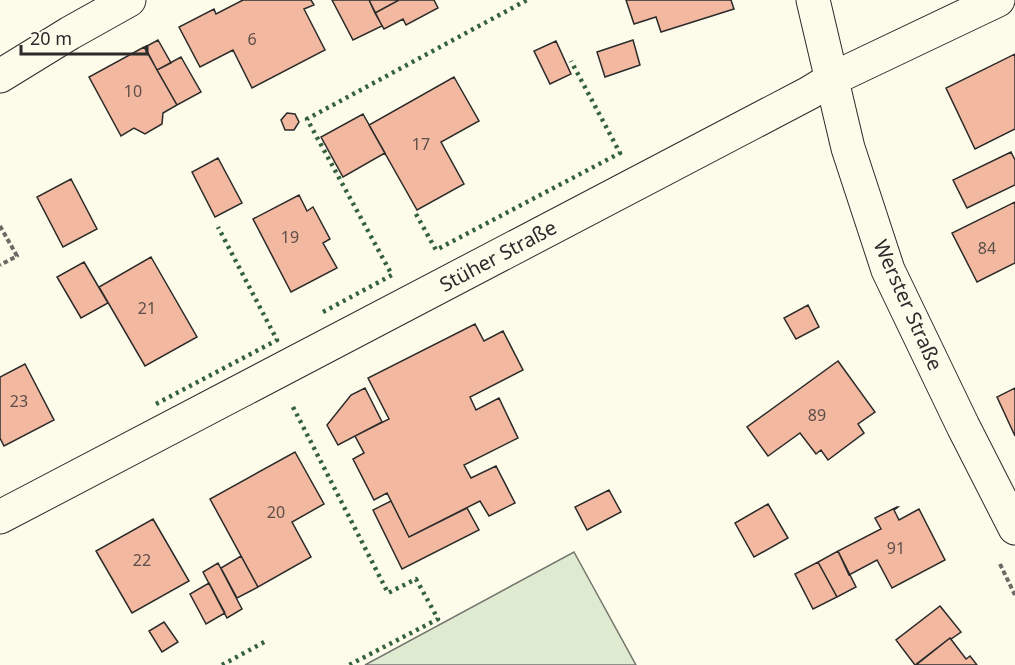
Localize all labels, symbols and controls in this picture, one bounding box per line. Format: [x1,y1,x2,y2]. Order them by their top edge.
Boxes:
scale bar [21,18,147,56]
text: 20 m [30,26,72,50]
house number: 6 [247,28,257,50]
house number: 10 [124,80,142,102]
house number: 17 [412,133,430,155]
street label: Stüher Straße [435,213,561,298]
house number: 19 [281,226,299,248]
street label: Werster Straße [868,235,949,374]
house number: 84 [978,237,996,259]
house number: 21 [138,297,156,319]
house number: 23 [10,390,28,412]
house number: 89 [808,404,826,426]
house number: 20 [267,501,285,523]
house number: 91 [887,537,905,559]
house number: 22 [133,549,151,571]

